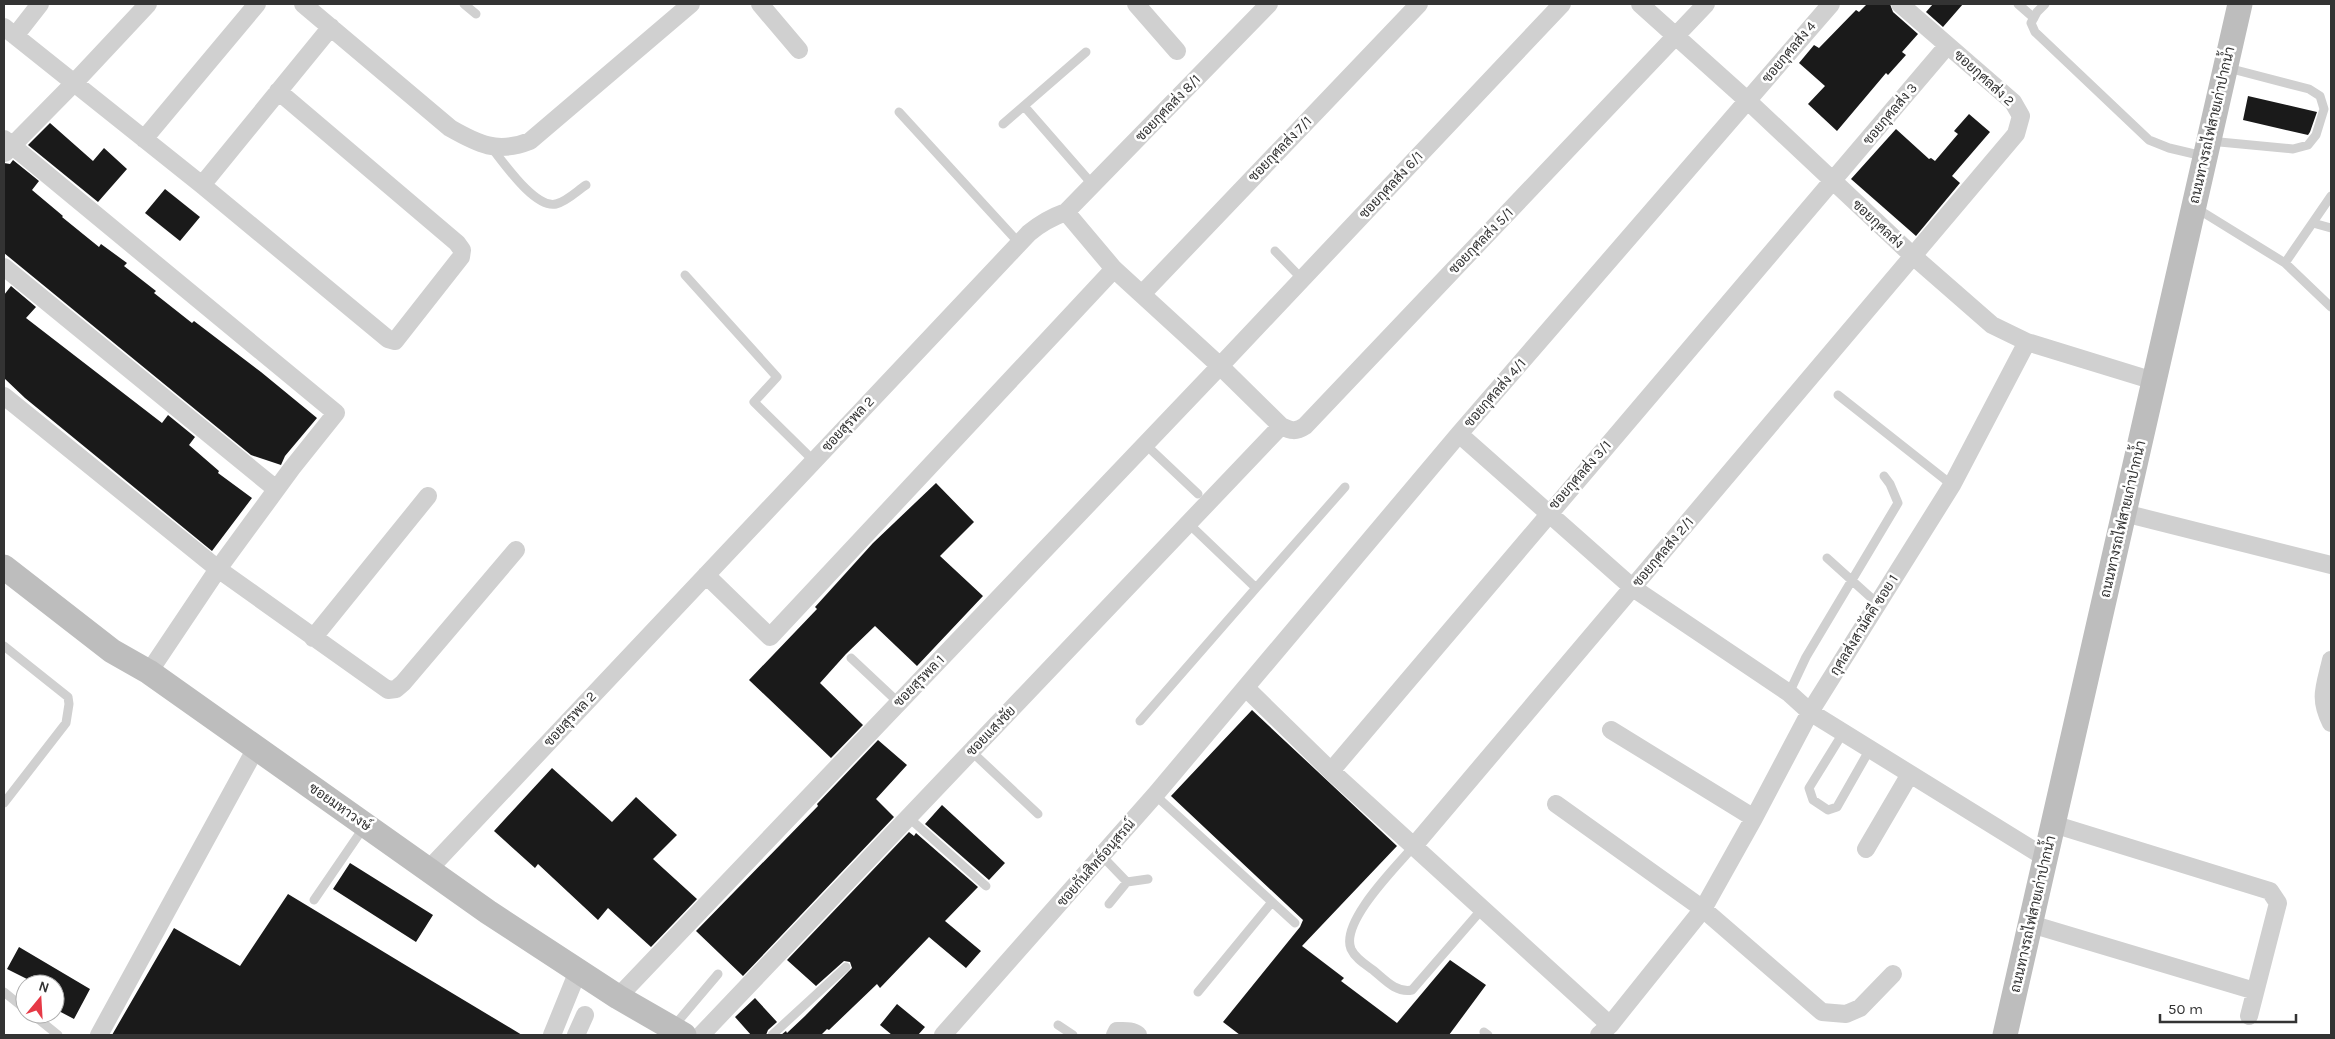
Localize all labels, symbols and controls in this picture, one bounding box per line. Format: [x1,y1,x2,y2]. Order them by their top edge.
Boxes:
street label: ซอยกุศลส่ง 4 [1758,18,1821,87]
street label: ถนนทางรถไฟสายเก่าปากน้ำ [2182,44,2238,205]
street label: ซอยกุศลส่ง 2 [1950,46,2018,110]
street label: ซอยกุศลส่ง 8/1 [1132,71,1205,146]
street label: ซอยกุศลส่ง 3 [1859,80,1922,149]
street label: ซอยกุศลส่ง 7/1 [1245,113,1316,186]
street label: ซอยกุศลส่ง 6/1 [1355,148,1427,223]
street label: ซอยกุศลส่ง [1848,196,1907,253]
street label: ซอยกุศลส่ง 5/1 [1445,204,1518,278]
street label: ซอยกุศลส่ง 4/1 [1460,355,1530,432]
street label: ซอยสุรพล 2 [818,393,879,456]
street label: ซอยกุศลส่ง 3/1 [1545,437,1615,514]
street label: ถนนทางรถไฟสายเก่าปากน้ำ [2093,438,2149,599]
street label: ซอยกุศลส่ง 2/1 [1629,514,1698,591]
street label: กุศลส่งสามัคคี ซอย 1 [1825,571,1903,679]
street label: ซอยสุรพล 1 [890,651,949,711]
street label: ซอยสุรพล 2 [540,688,601,751]
street label: ซอยแสงชัย [963,702,1019,760]
street label: ซอยมหาวงษ์ [306,779,375,835]
street label: ซอยกันสิทธ์อนุสรณ์ [1053,815,1139,911]
street label: ถนนทางรถไฟสายเก่าปากน้ำ [2003,833,2059,994]
north arrow [15,974,65,1024]
text: N [36,977,51,997]
scale bar [2160,992,2296,1024]
text: 50 m [2168,1000,2203,1018]

